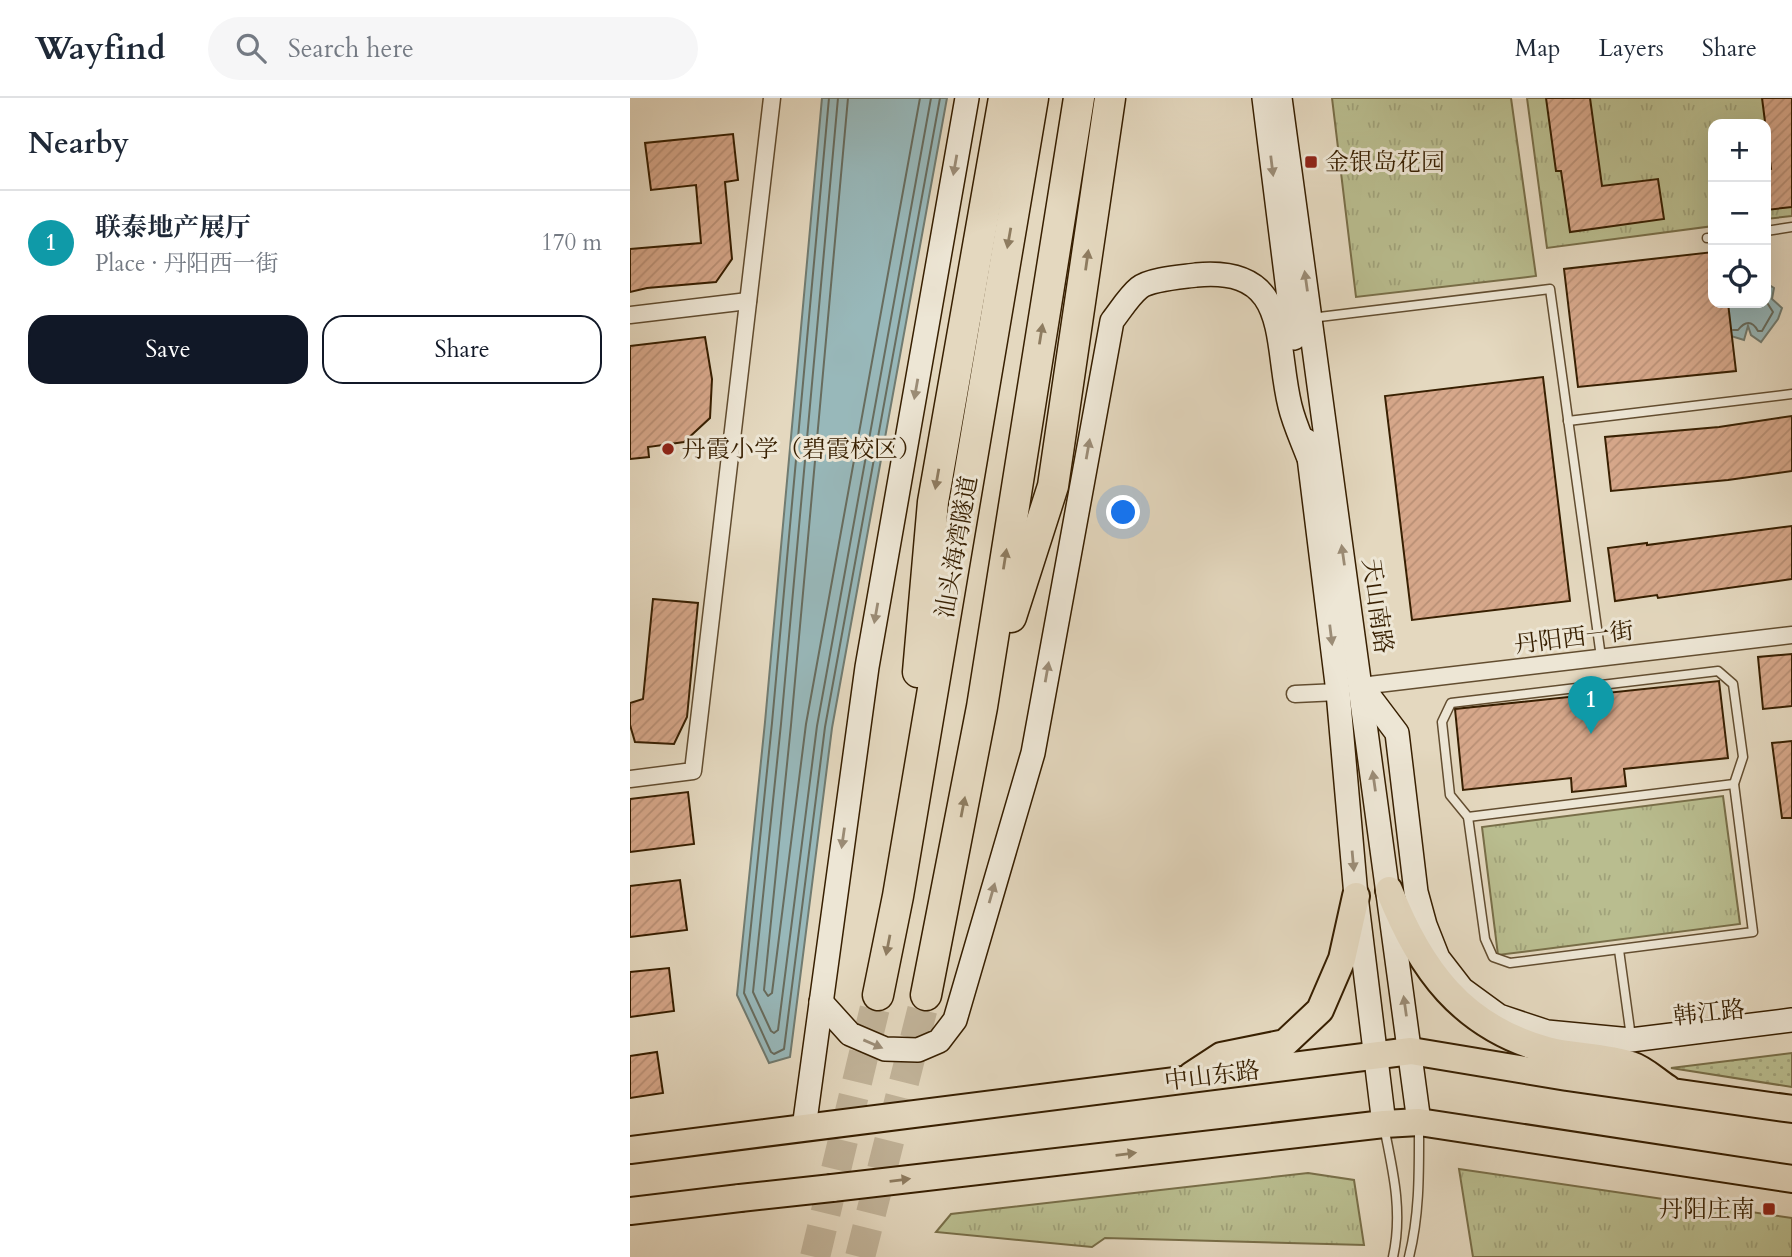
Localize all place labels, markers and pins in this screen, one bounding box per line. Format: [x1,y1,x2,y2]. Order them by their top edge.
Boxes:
place label: 金银岛花园 [1325,146,1445,179]
marker: 金银岛花园 [1303,154,1319,170]
place label: 丹霞小学（碧霞校区） [682,433,922,466]
marker: 丹霞小学（碧霞校区） [660,441,676,457]
pin: 1 [1568,676,1614,734]
place label: 丹阳庄南 [1659,1193,1755,1226]
marker: 丹阳庄南 [1761,1201,1777,1217]

